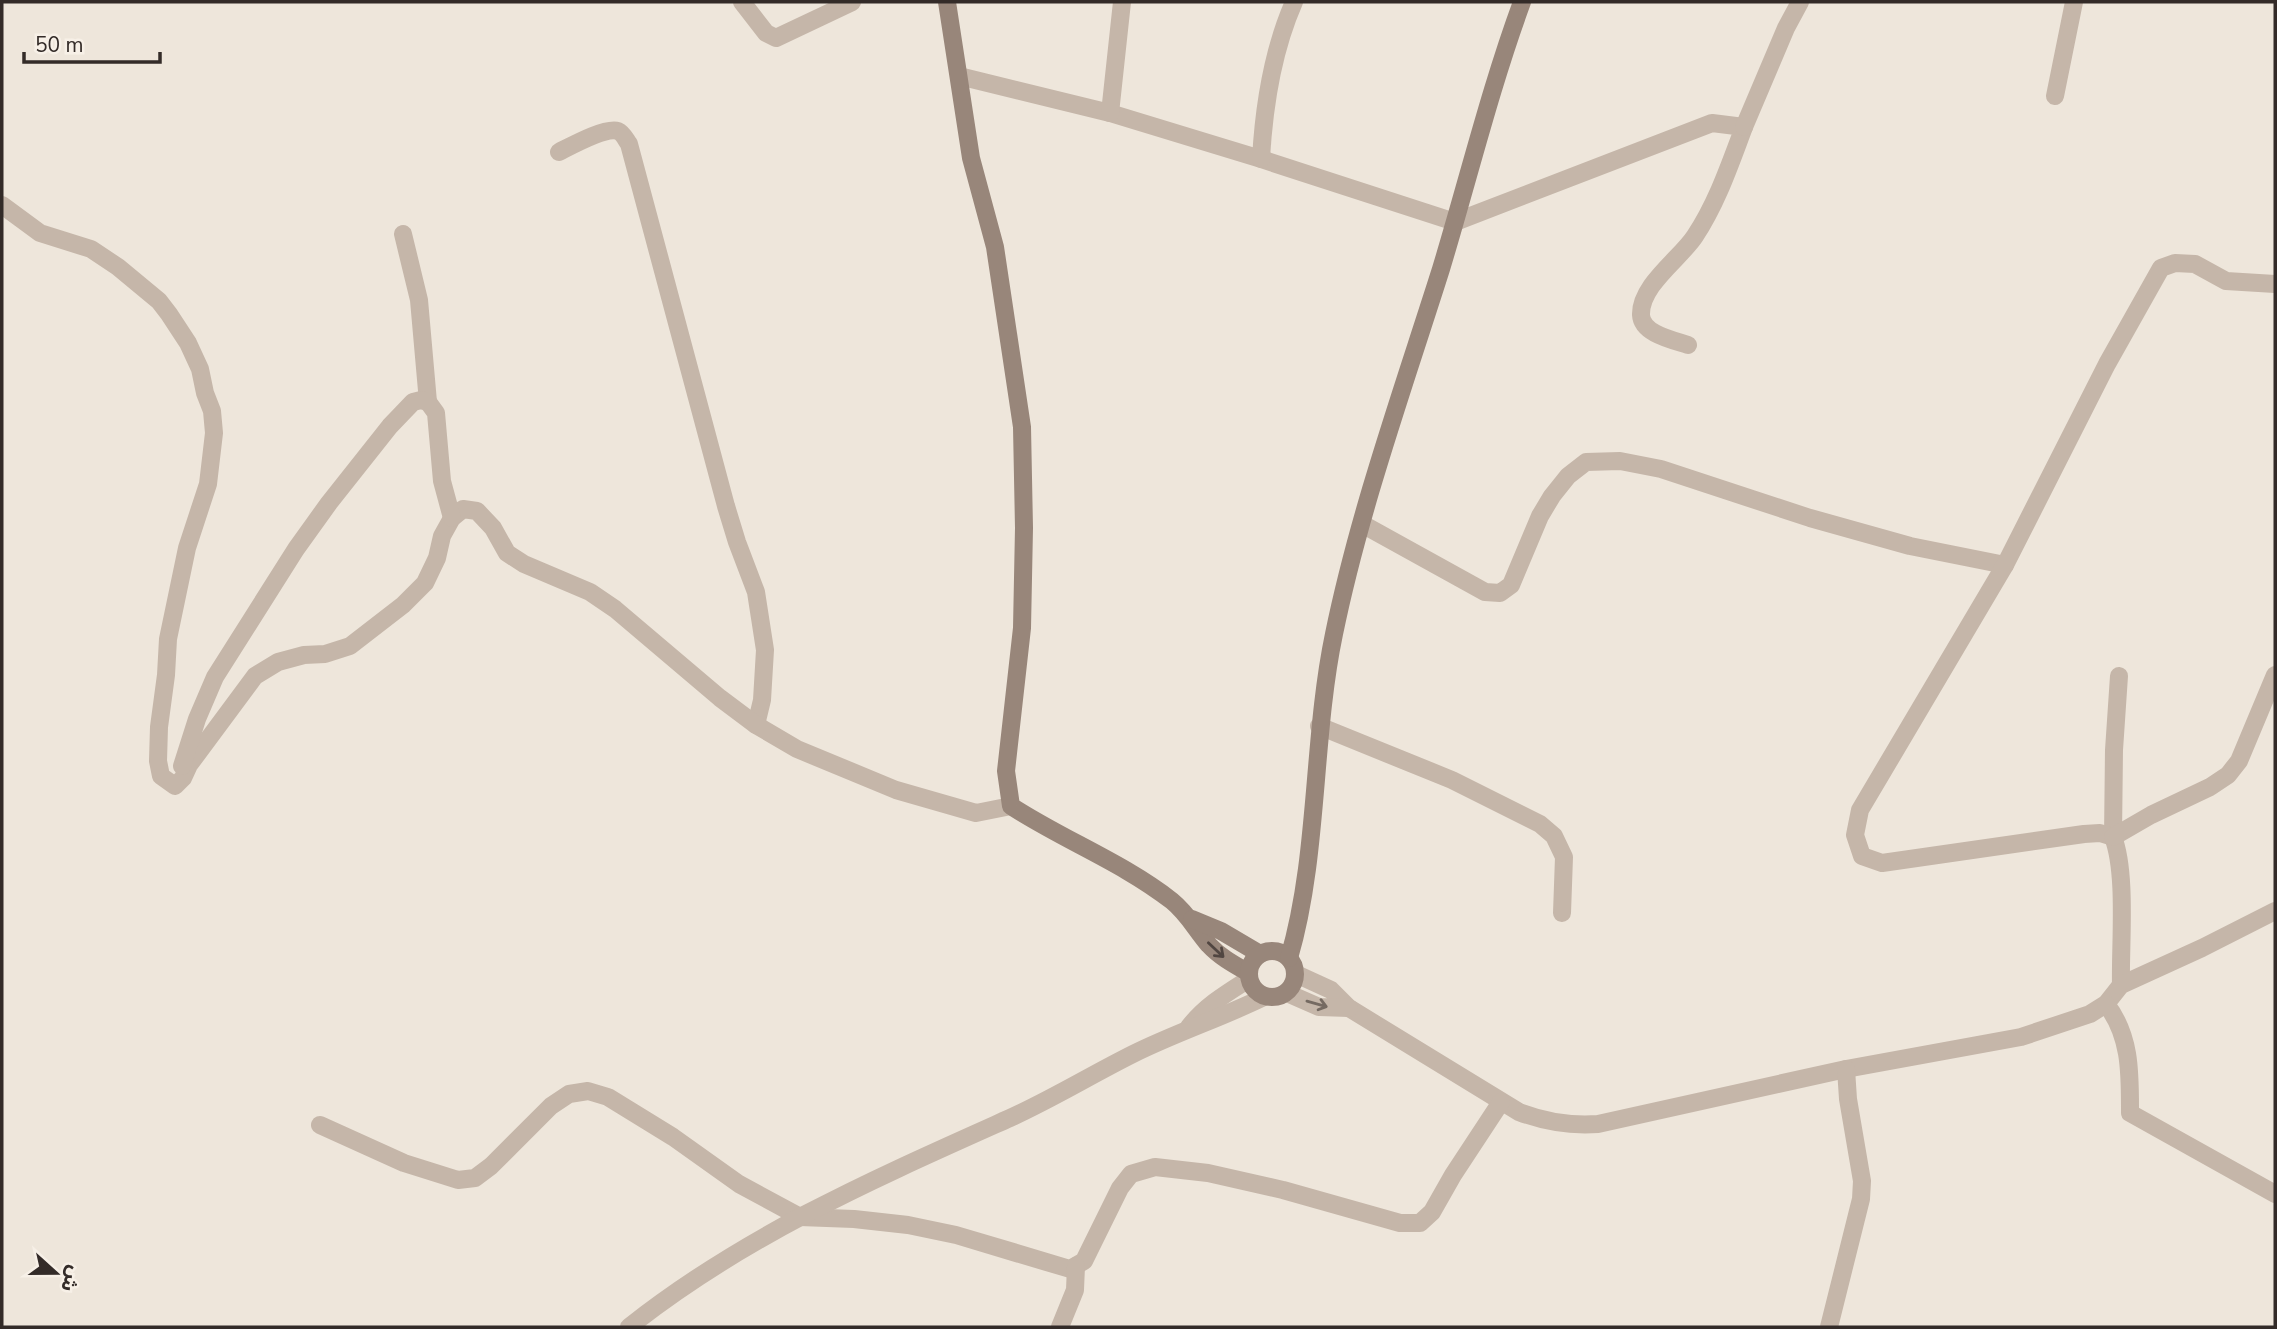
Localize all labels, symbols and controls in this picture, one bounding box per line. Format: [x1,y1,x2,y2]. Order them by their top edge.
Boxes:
scale bar [24,21,161,65]
text: 50 m [35,31,84,59]
one-way arrow [1207,942,1224,959]
one-way arrow [1306,998,1328,1011]
north arrow [21,1238,91,1308]
text: ش [54,1262,88,1296]

